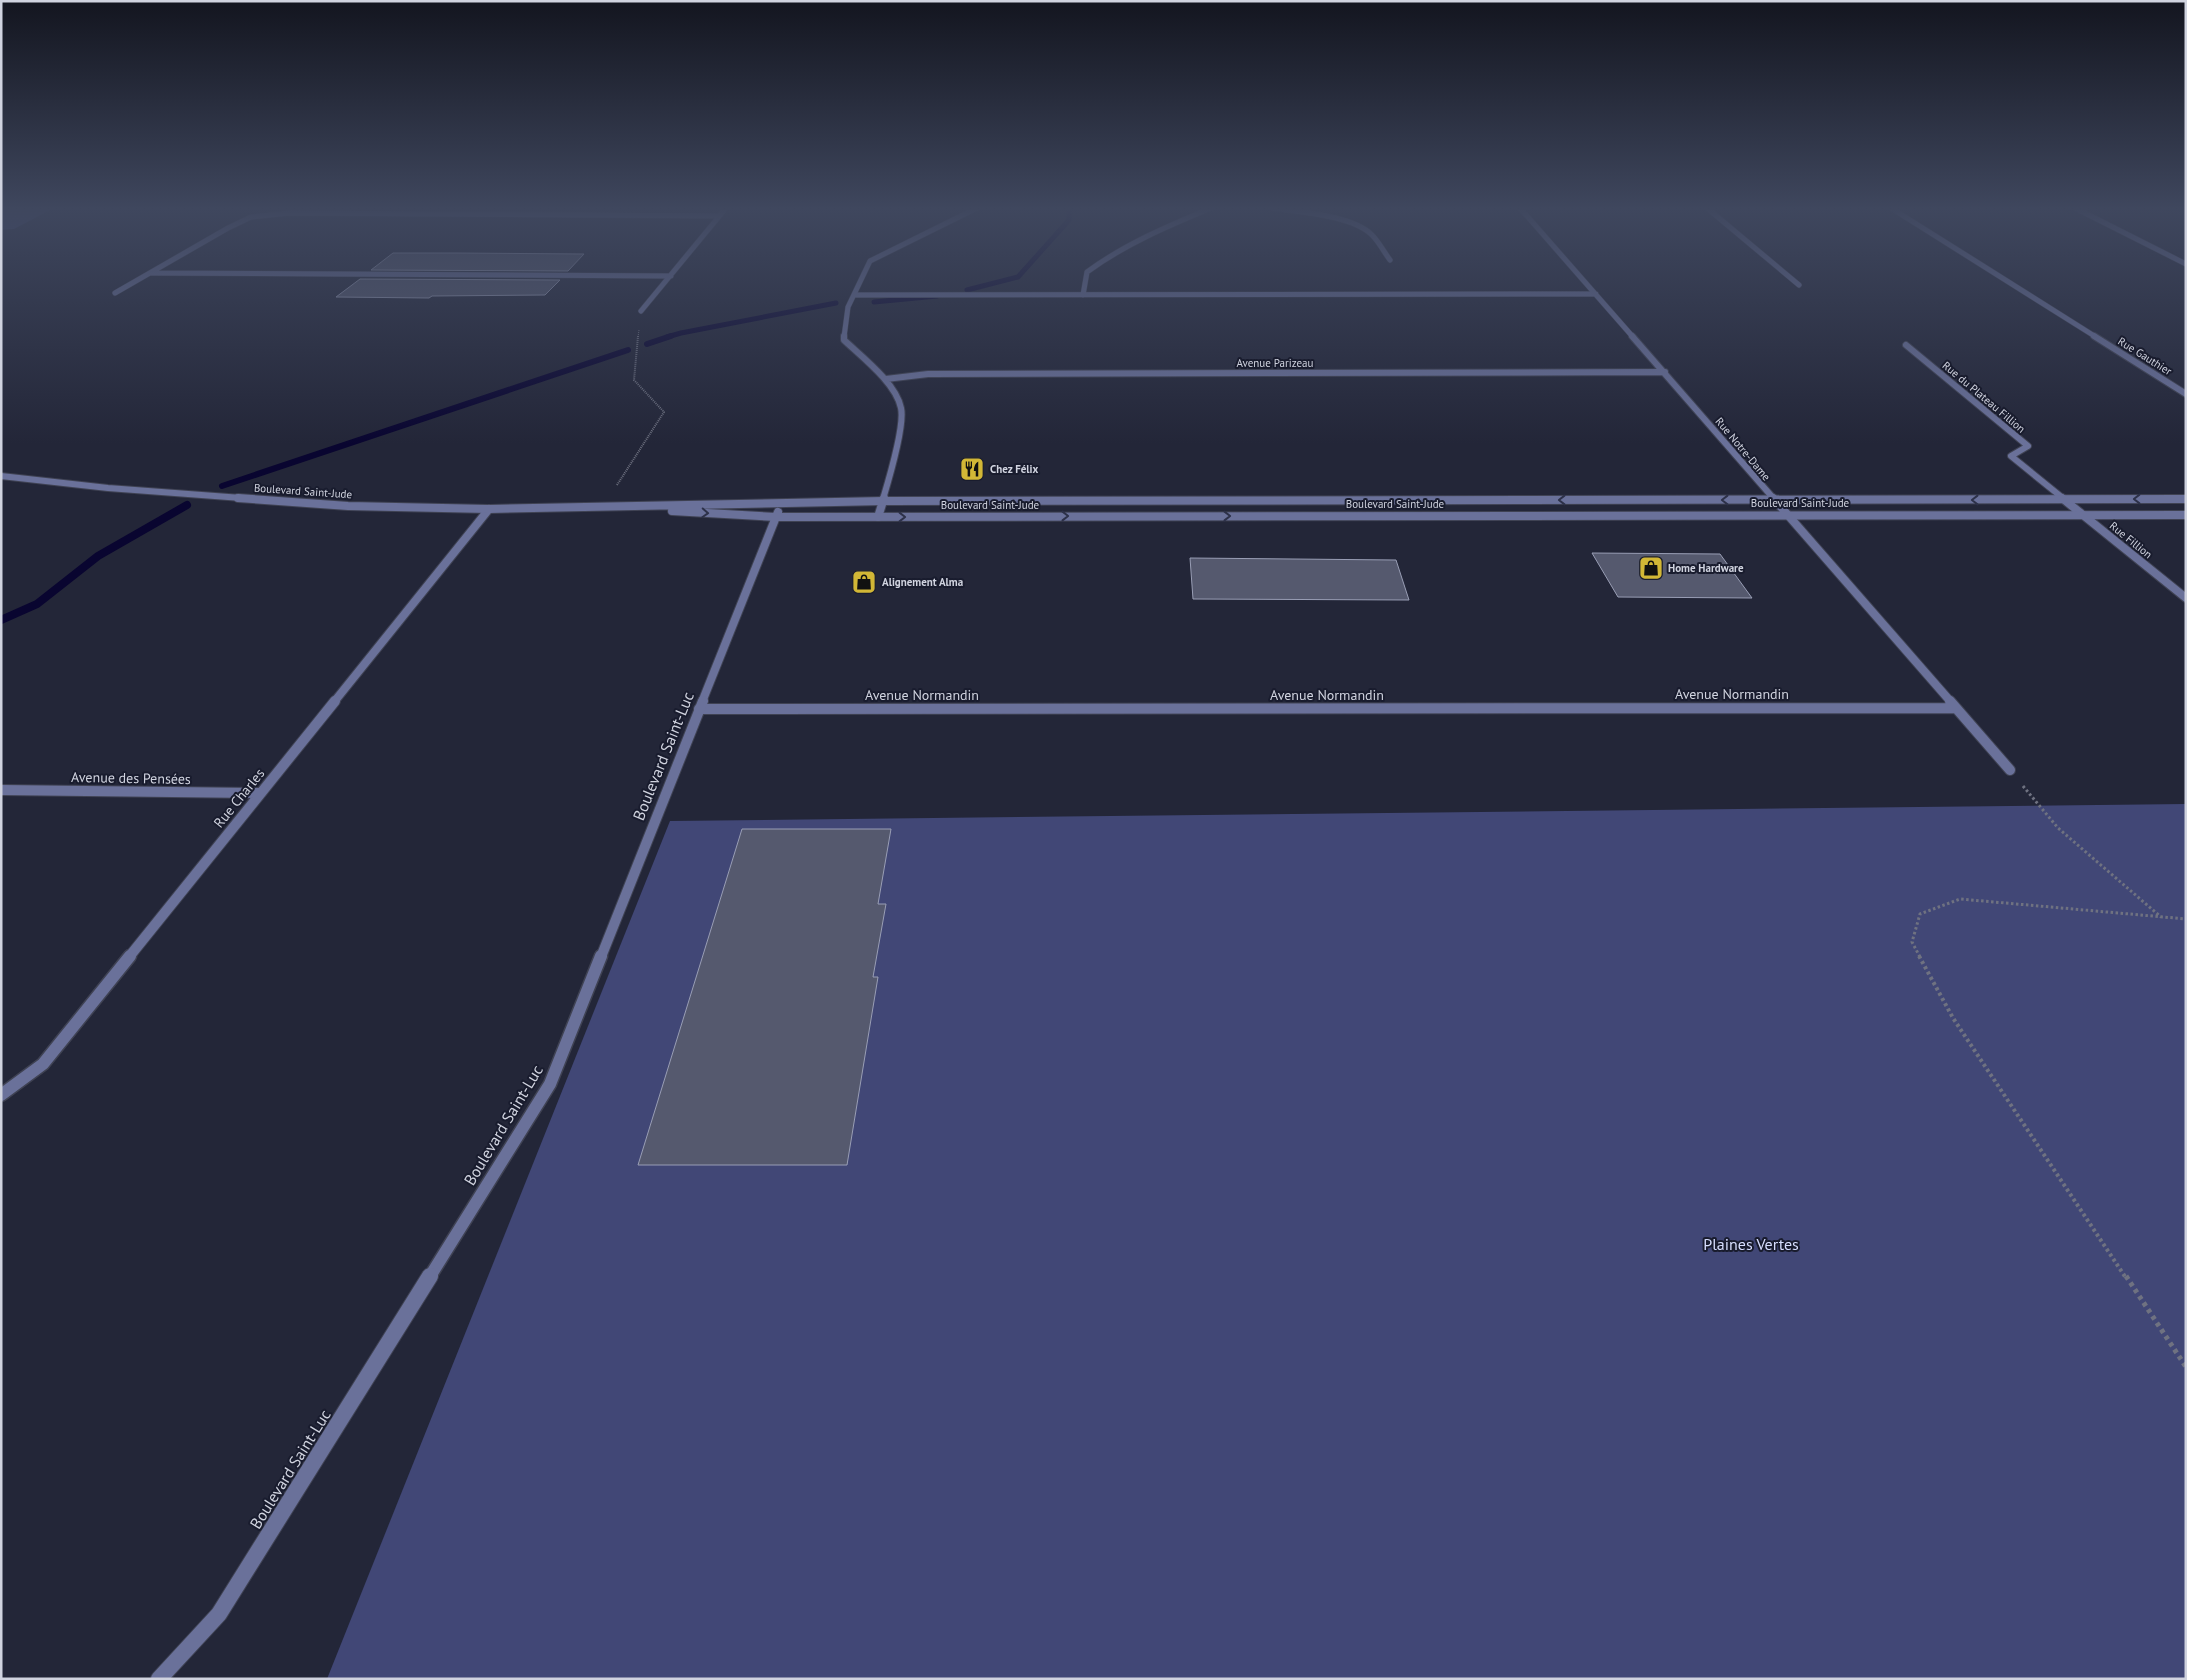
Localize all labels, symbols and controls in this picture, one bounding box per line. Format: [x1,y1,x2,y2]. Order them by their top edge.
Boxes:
street label: Rue Gauthier [2115,334,2175,378]
street label: Avenue Parizeau [1237,356,1314,370]
street label: Rue du Plateau Fillion [1940,358,2028,436]
street label: Rue Notre-Dame [1712,414,1774,484]
restaurant icon: Chez Félix [959,456,985,482]
place label: Chez Félix [990,462,1039,476]
street label: Boulevard Saint-Jude [253,481,353,501]
one-way arrow [2133,494,2140,504]
one-way arrow [1558,495,1566,505]
one-way arrow [1720,495,1728,505]
one-way arrow [1970,495,1978,505]
street label: Boulevard Saint-Jude [1751,496,1850,510]
street label: Boulevard Saint-Jude [1346,497,1445,511]
street label: Boulevard Saint-Jude [941,498,1040,512]
one-way arrow [701,507,709,518]
one-way arrow [1061,511,1069,521]
one-way arrow [1224,511,1231,521]
one-way arrow [898,512,906,522]
street label: Rue Fillion [2107,519,2155,561]
shop icon: Home Hardware [1638,555,1664,581]
place label: Home Hardware [1668,561,1744,575]
shop icon: Alignement Alma [851,569,877,595]
place label: Alignement Alma [882,575,963,589]
street label: Avenue Normandin [1675,685,1789,703]
street label: Avenue Normandin [865,686,979,704]
street label: Avenue Normandin [1270,686,1384,704]
street label: Boulevard Saint-Luc [628,689,698,823]
street label: Rue Charles [210,765,268,831]
street label: Avenue des Pensées [71,768,191,788]
street label: Boulevard Saint-Luc [459,1061,547,1189]
park label: Plaines Vertes [1703,1234,1799,1254]
street label: Boulevard Saint-Luc [245,1406,335,1532]

